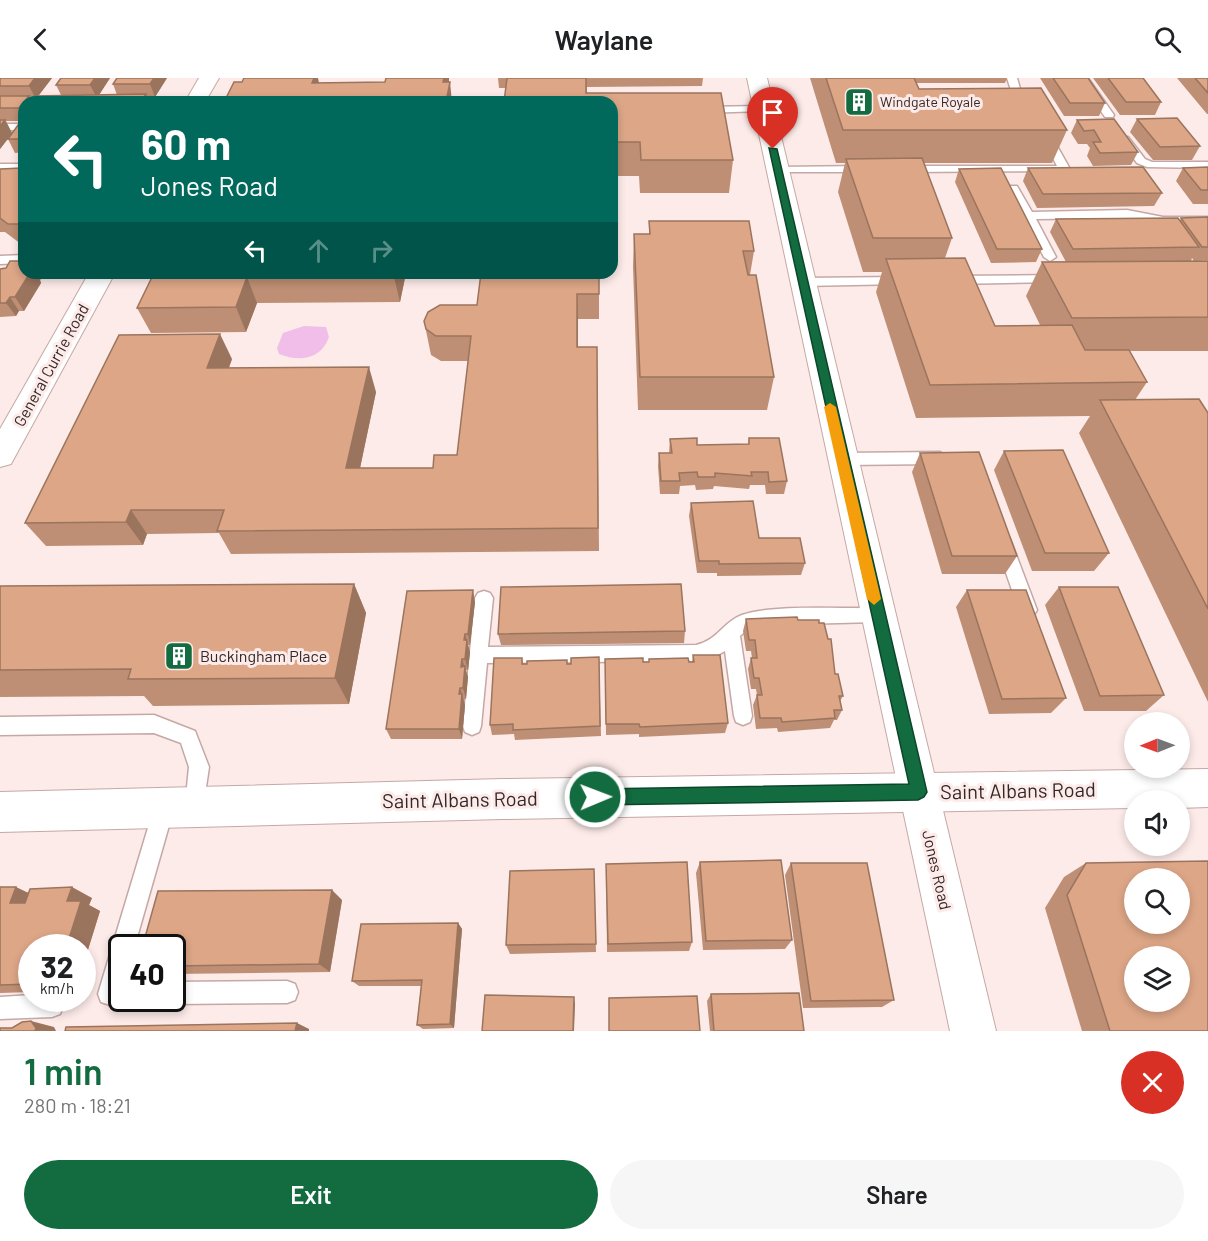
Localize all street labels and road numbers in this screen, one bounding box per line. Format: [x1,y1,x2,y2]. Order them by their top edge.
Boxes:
street label: General Currie Road [9,300,92,429]
street label: Saint Albans Road [940,777,1096,803]
street label: Saint Albans Road [382,786,538,812]
street label: Jones Road [919,828,956,912]

